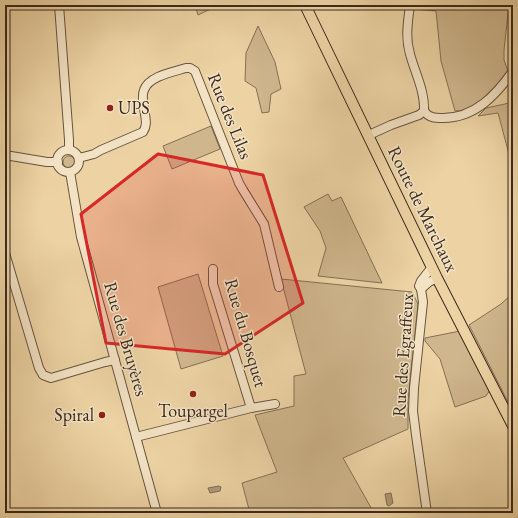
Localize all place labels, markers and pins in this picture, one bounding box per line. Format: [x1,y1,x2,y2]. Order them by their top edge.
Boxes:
place label: UPS [118,96,150,119]
marker: UPS [105,103,115,113]
marker: Toupargel [188,389,198,399]
place label: Toupargel [158,399,228,422]
place label: Spiral [54,403,94,426]
marker: Spiral [97,410,107,420]

